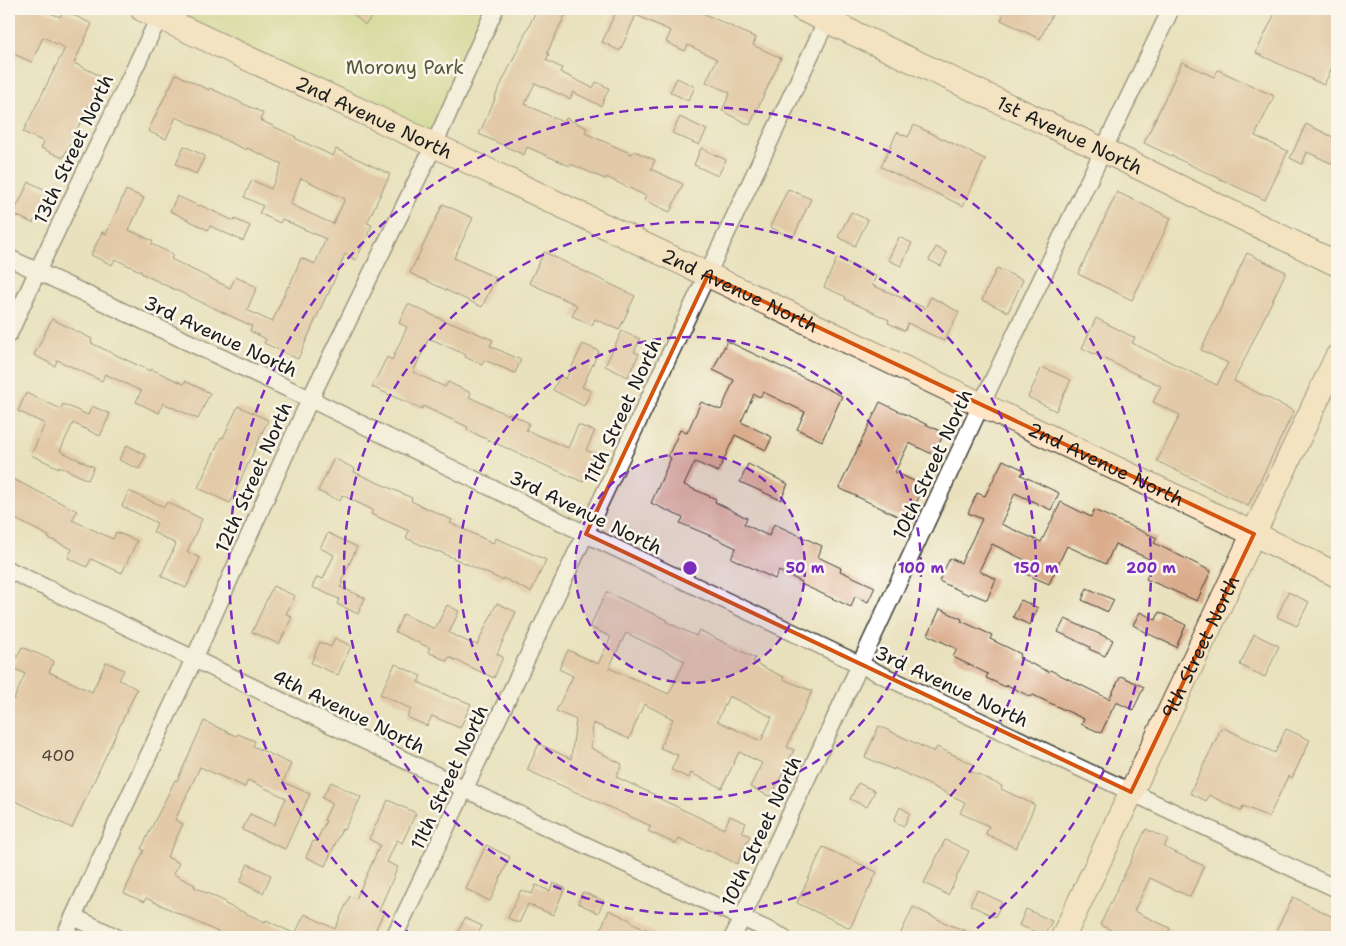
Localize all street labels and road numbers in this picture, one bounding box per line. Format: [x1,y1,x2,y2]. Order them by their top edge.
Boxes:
street label: 13th Street North [28,70,119,228]
street label: 2nd Avenue North [291,70,456,165]
street label: 1st Avenue North [993,90,1147,180]
street label: 2nd Avenue North [658,243,822,338]
street label: 3rd Avenue North [140,290,302,383]
street label: 11th Street North [578,335,667,488]
street label: 10th Street North [887,385,978,543]
street label: 12th Street North [209,398,298,556]
street label: 2nd Avenue North [1024,417,1188,512]
street label: 3rd Avenue North [505,465,666,560]
street label: 9th Street North [1156,571,1245,723]
street label: 3rd Avenue North [871,640,1033,733]
street label: 4th Avenue North [268,664,429,759]
street label: 11th Street North [405,701,494,854]
street label: 10th Street North [716,752,807,910]

